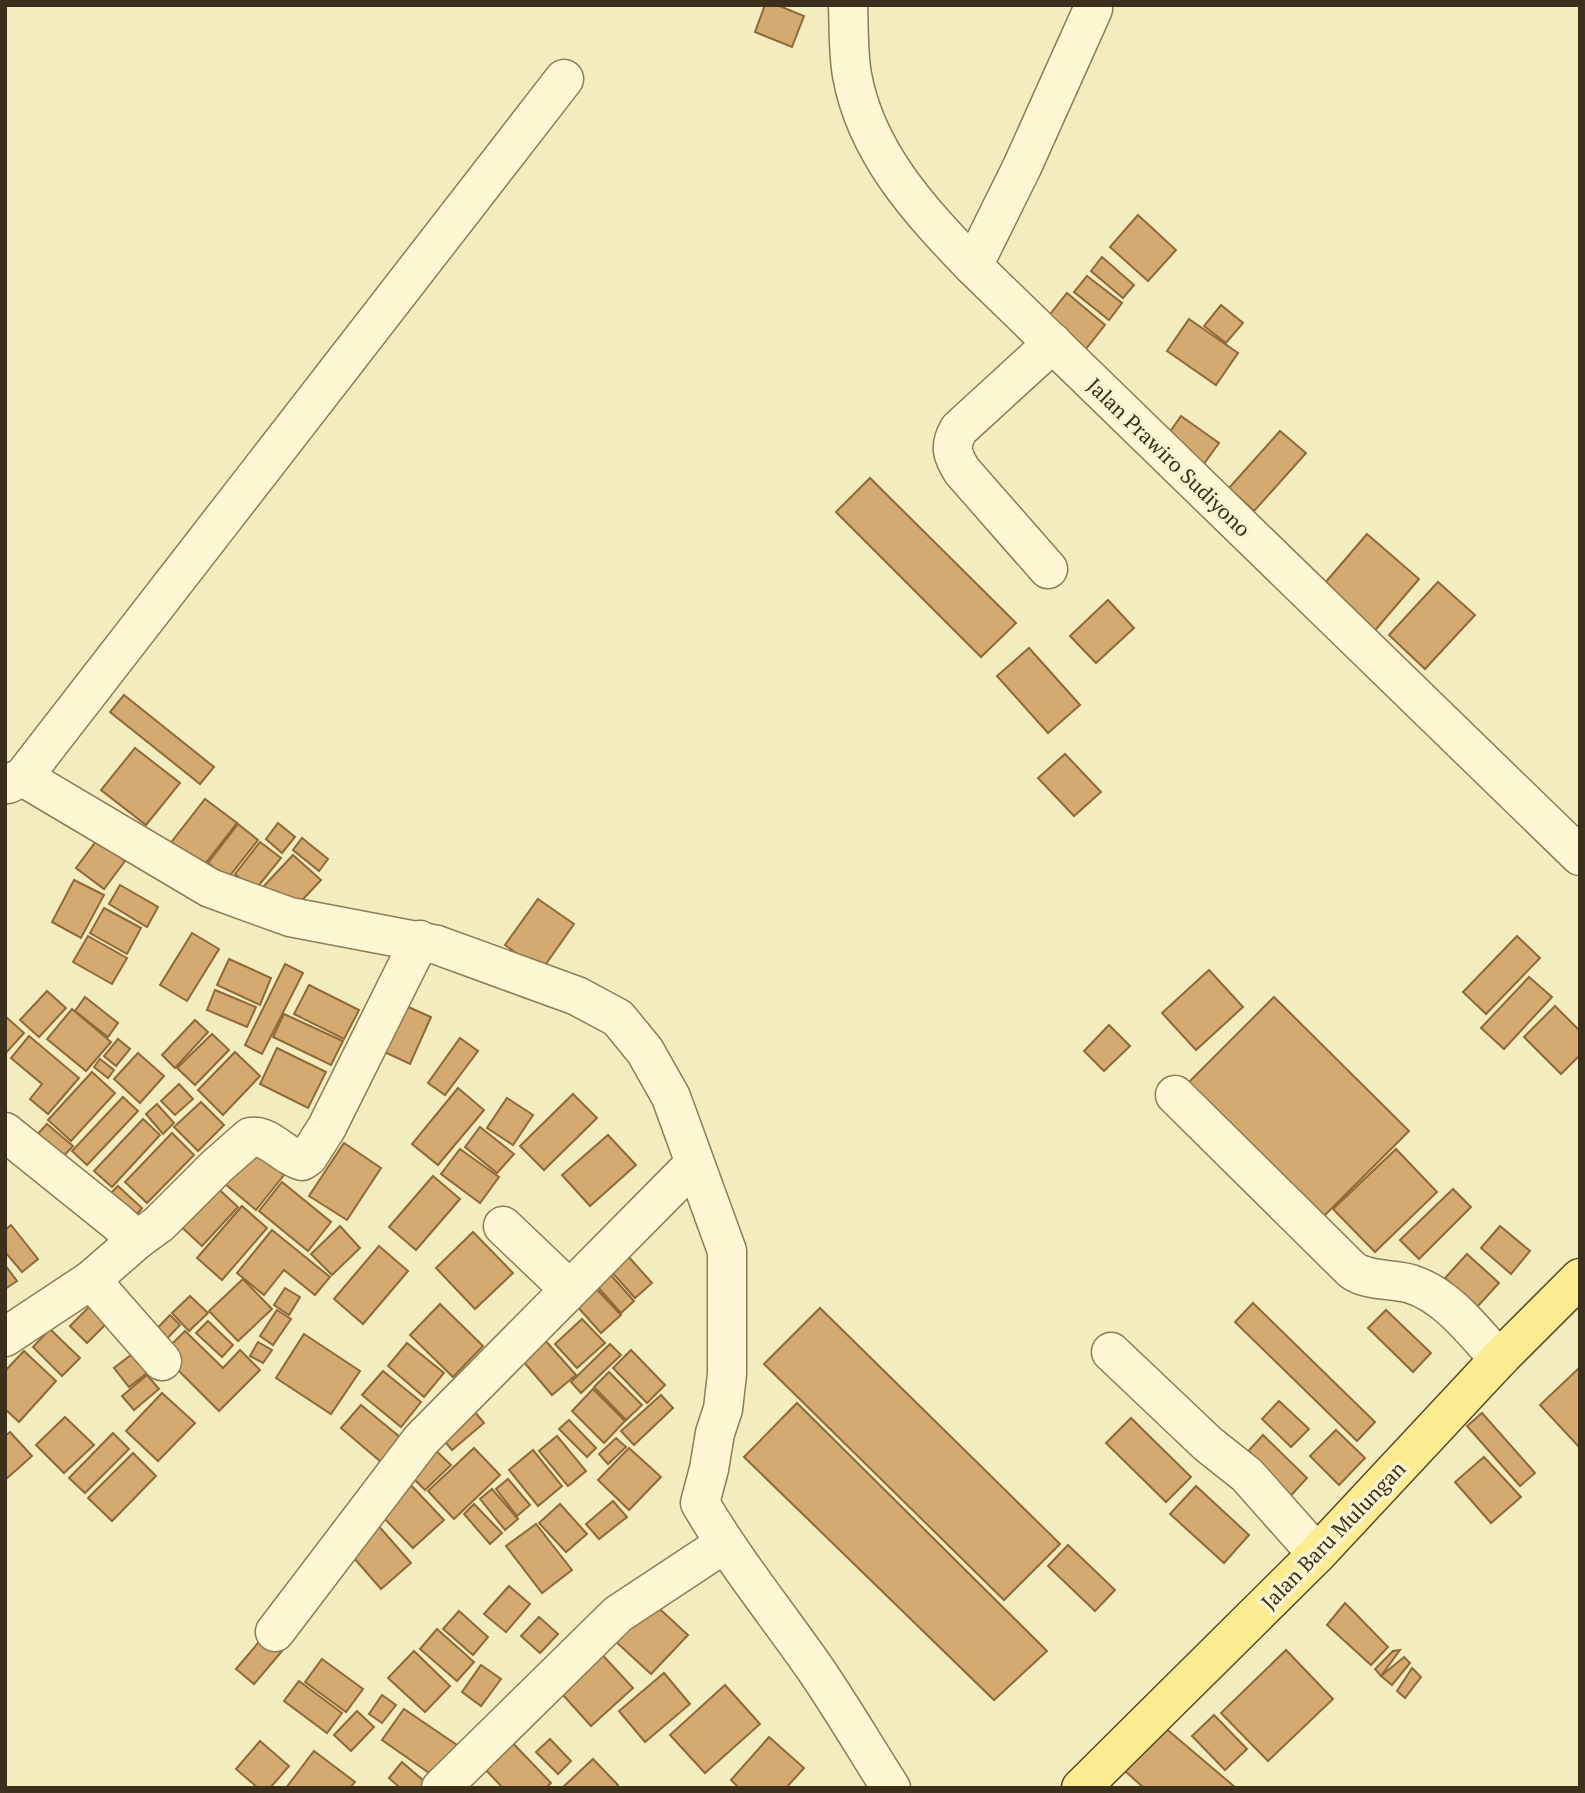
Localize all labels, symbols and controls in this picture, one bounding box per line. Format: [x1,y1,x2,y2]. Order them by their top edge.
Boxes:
street label: Jalan Prawiro Sudiyono [1081,372,1257,542]
street label: Jalan Baru Mulungan [1255,1454,1412,1615]

